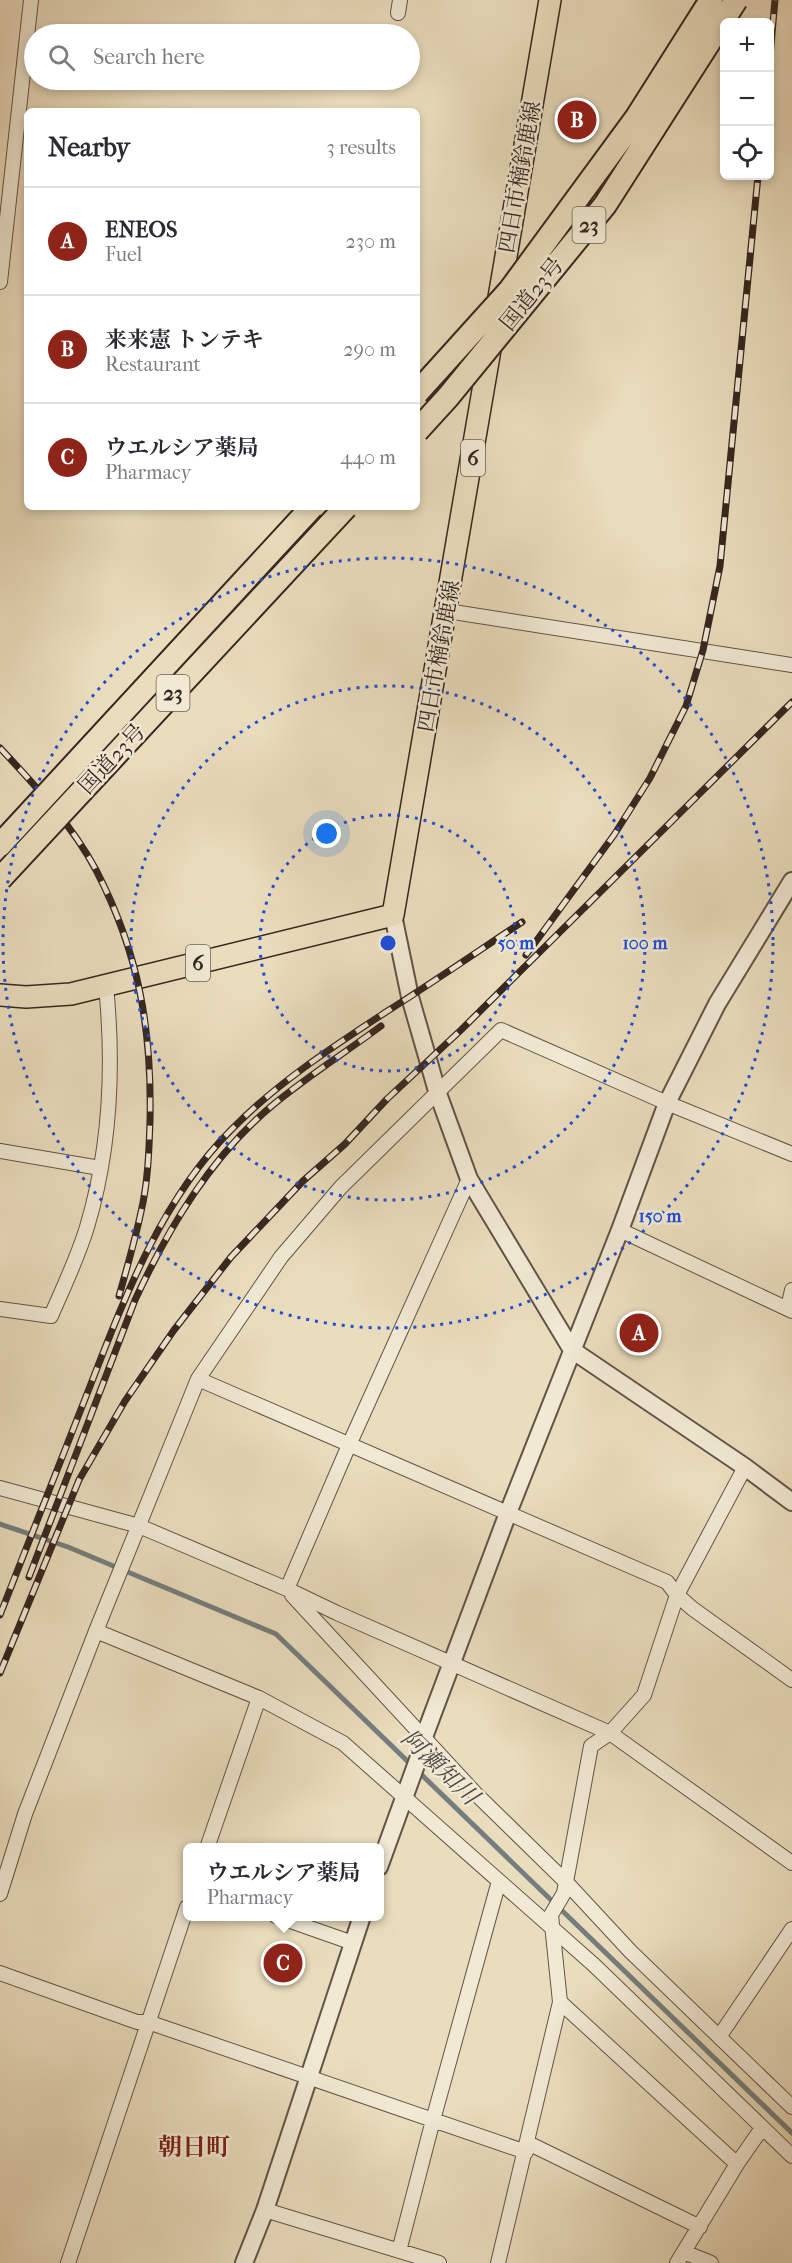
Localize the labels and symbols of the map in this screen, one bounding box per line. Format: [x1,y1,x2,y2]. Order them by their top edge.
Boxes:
pin: B [558,98,596,142]
street label: 四日市楠鈴鹿線 [494,99,546,255]
road number: 23 [572,207,606,243]
street label: 国道23号 [495,252,569,336]
road number: 6 [461,440,485,476]
street label: 四日市楠鈴鹿線 [413,578,465,734]
road number: 23 [156,675,190,711]
street label: 国道23号 [73,719,151,799]
your location [312,819,341,848]
centre of rings [378,933,398,953]
text: 50 m [498,933,535,954]
text: 100 m [622,933,669,954]
road number: 6 [186,945,210,981]
text: 150 m [639,1206,682,1227]
pin: A [620,1310,658,1356]
water label: 阿瀬知川 [396,1724,486,1812]
pin: C [264,1940,302,1986]
district label: 朝日町 [158,2133,230,2161]

